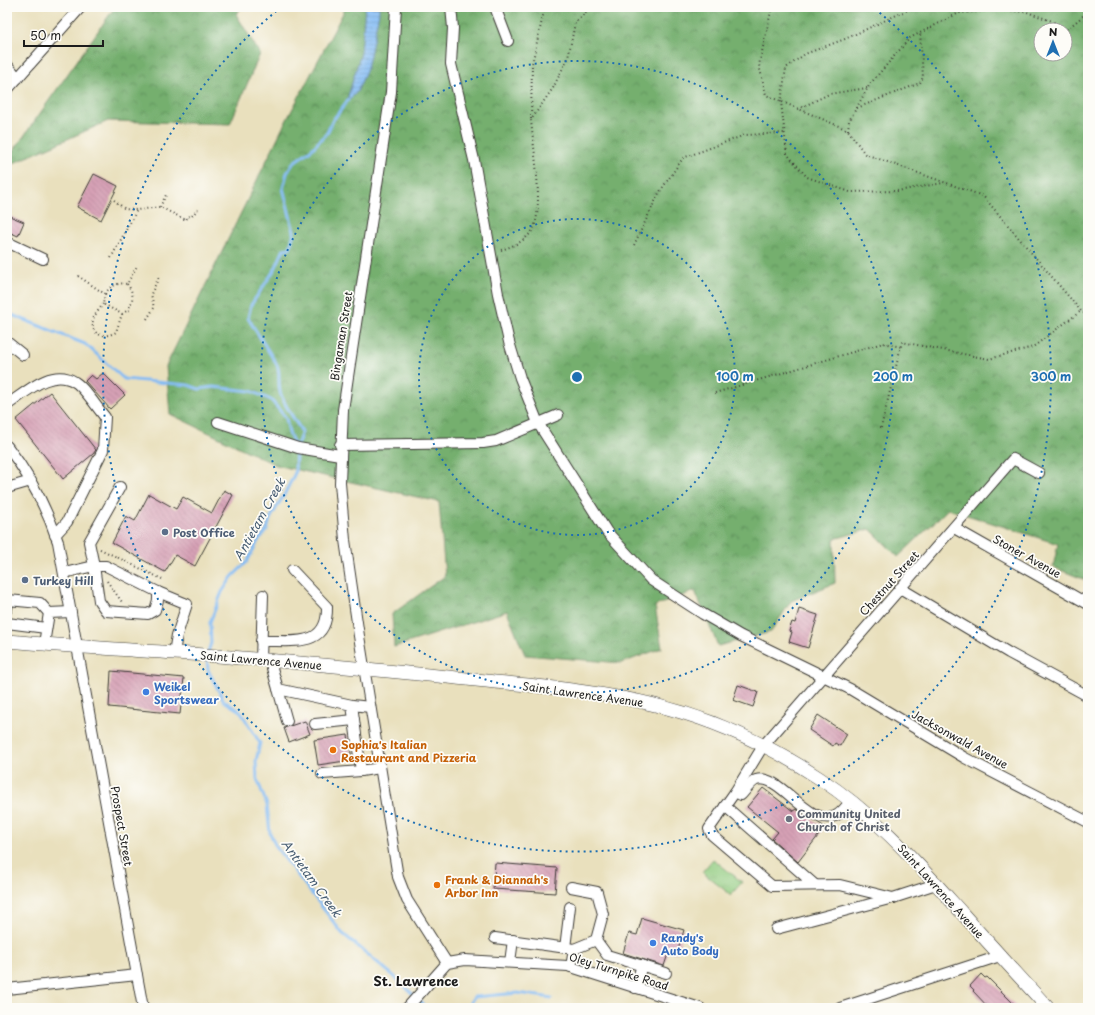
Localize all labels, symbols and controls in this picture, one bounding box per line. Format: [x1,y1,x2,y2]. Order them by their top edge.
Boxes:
scale bar [24,22,103,48]
north arrow [1033,22,1073,62]
text: N [1049,23,1058,40]
text: 50 m [30,26,61,44]
street label: Bingaman Street [326,290,356,382]
text: 100 m [716,367,754,385]
text: 200 m [873,367,913,385]
text: 300 m [1031,367,1071,385]
centre of rings [570,370,584,384]
water label: Antietam Creek [229,474,290,564]
place label: Post Office [173,524,235,541]
marker: Post Office [160,527,170,537]
street label: Stoner Avenue [990,530,1064,582]
street label: Chestnut Street [855,546,923,619]
place label: Turkey Hill [33,572,93,589]
marker: Turkey Hill [20,575,30,585]
street label: Saint Lawrence Avenue [200,646,322,674]
street label: Saint Lawrence Avenue [521,677,645,711]
place label: Weikel Sportswear [154,678,219,708]
marker: Weikel Sportswear [141,687,151,697]
street label: Jacksonwald Avenue [909,705,1011,773]
place label: Sophia's Italian Restaurant and Pizzeria [341,736,477,766]
marker: Sophia's Italian Restaurant and Pizzeria [328,745,338,755]
street label: Prospect Street [107,785,138,868]
place label: Community United Church of Christ [797,805,901,835]
marker: Community United Church of Christ [784,814,794,824]
water label: Antietam Creek [278,835,347,921]
street label: Saint Lawrence Avenue [894,840,988,942]
place label: Frank & Diannah's Arbor Inn [444,871,548,901]
marker: Frank & Diannah's Arbor Inn [432,880,442,890]
place label: Randy's Auto Body [661,929,719,959]
marker: Randy's Auto Body [648,938,658,948]
street label: Oley Turnpike Road [567,948,671,994]
district label: St. Lawrence [374,971,458,990]

